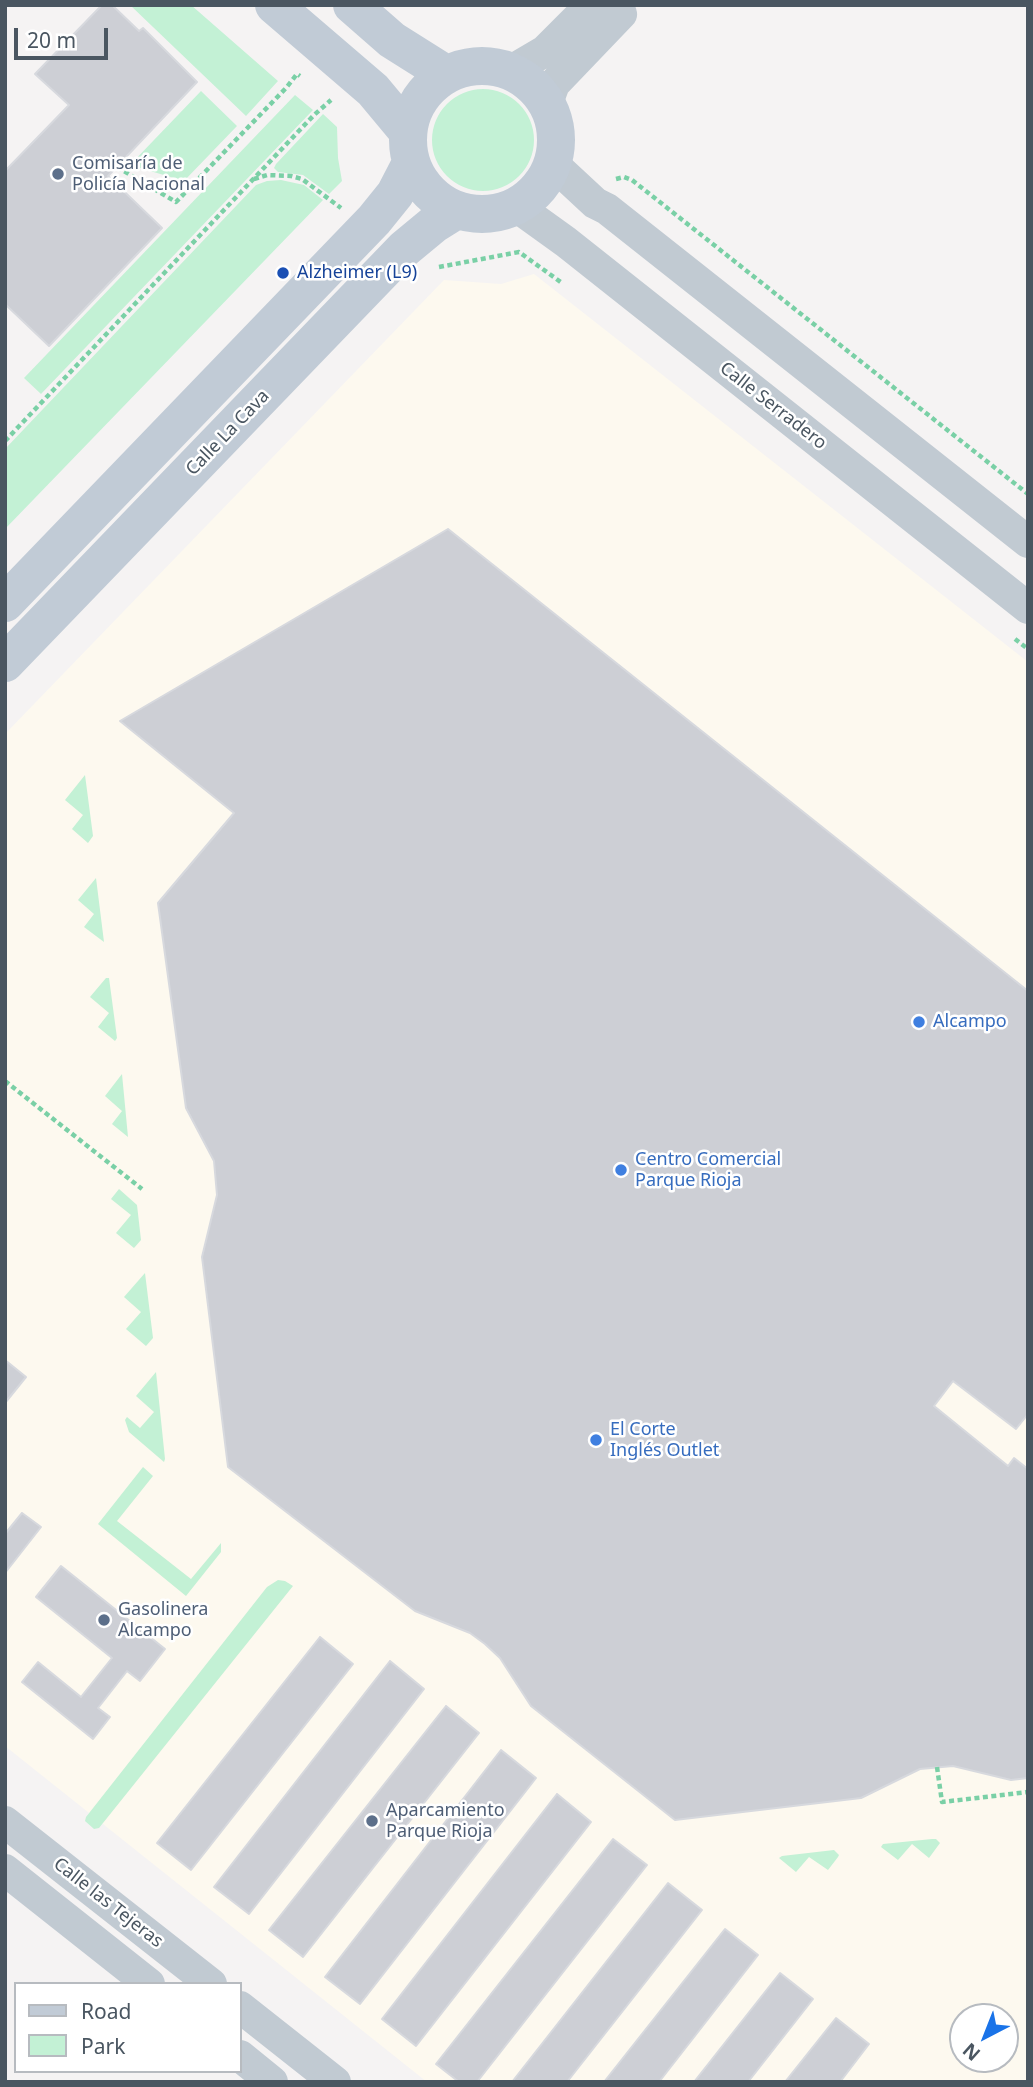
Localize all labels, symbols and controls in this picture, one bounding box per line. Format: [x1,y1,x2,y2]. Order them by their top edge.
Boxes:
scale bar [18,14,112,58]
text: 20 m [27,26,76,54]
place label: Comisaría de Policía Nacional [72,153,205,196]
marker: Comisaría de Policía Nacional [50,166,66,182]
place label: Alzheimer (L9) [297,262,417,284]
marker: Alzheimer (L9) [275,265,291,281]
street label: Calle Serradero [715,358,831,454]
street label: Calle La Cava [182,386,274,480]
place label: Alcampo [933,1011,1007,1033]
marker: Alcampo [911,1014,927,1030]
place label: Centro Comercial Parque Rioja [635,1149,781,1192]
marker: Centro Comercial Parque Rioja [613,1162,629,1178]
place label: El Corte Inglés Outlet [610,1419,719,1462]
marker: El Corte Inglés Outlet [588,1432,604,1448]
place label: Gasolinera Alcampo [118,1599,208,1642]
marker: Gasolinera Alcampo [96,1612,112,1628]
place label: Aparcamiento Parque Rioja [386,1800,505,1842]
marker: Aparcamiento Parque Rioja [364,1813,380,1829]
street label: Calle las Tejeras [49,1854,167,1952]
legend [14,1982,242,2073]
text: Road [81,1997,131,2025]
north arrow [949,2003,1019,2073]
text: Park [81,2032,125,2060]
text: N [957,2037,986,2067]

